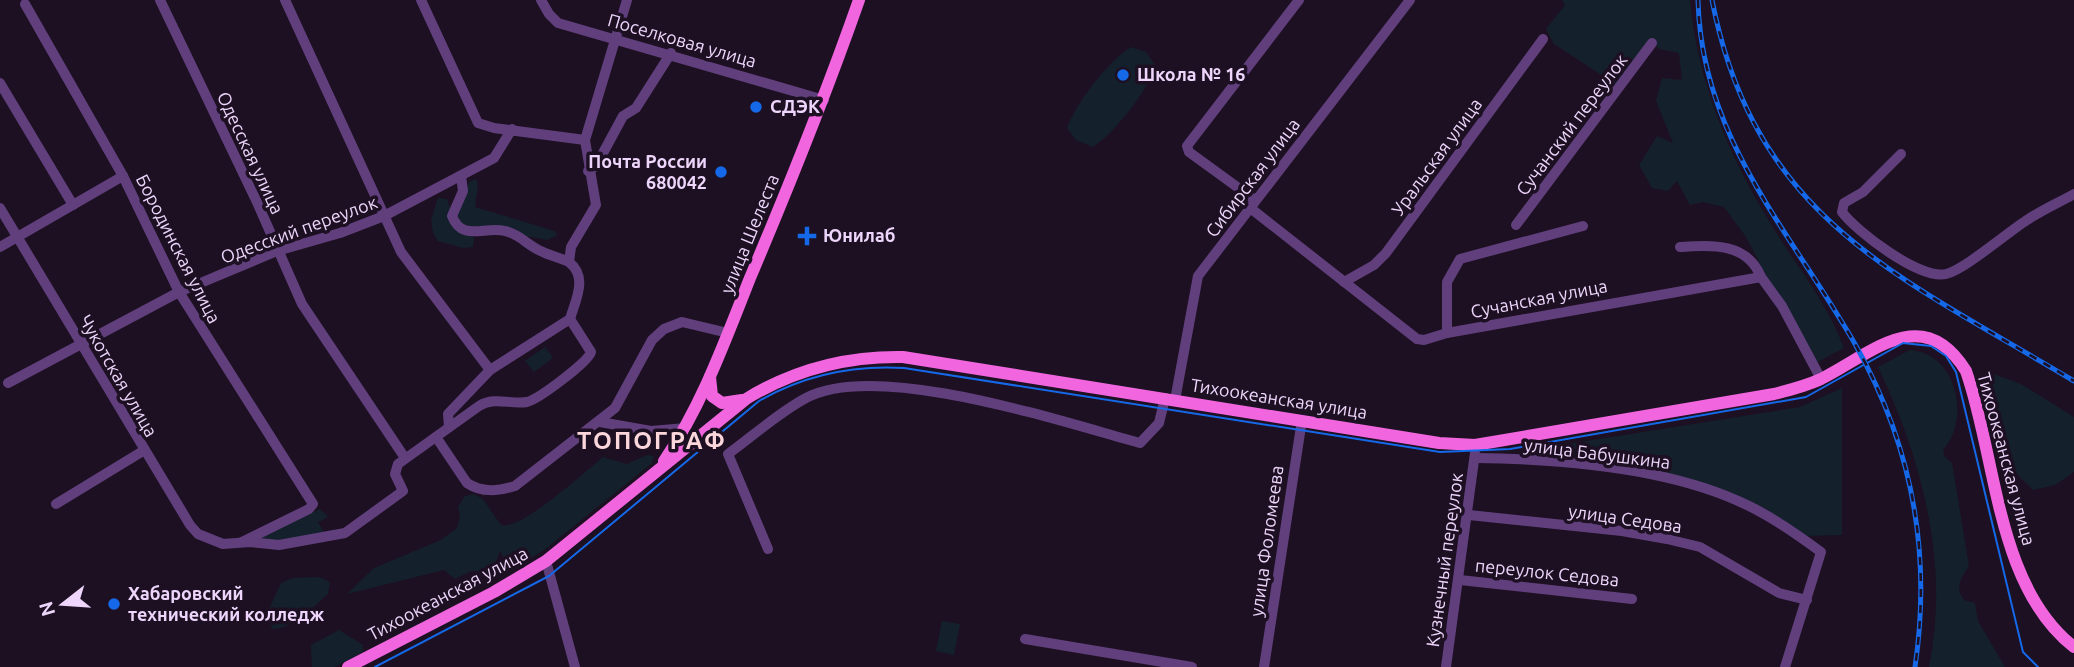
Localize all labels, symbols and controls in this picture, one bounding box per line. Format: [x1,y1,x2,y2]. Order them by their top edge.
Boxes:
street label: Поселковая улица [606,9,759,71]
street label: Сучанский переулок [1512,50,1631,199]
place label: Школа № 16 [1137,64,1245,84]
marker: Школа № 16 [1115,67,1131,83]
street label: Одесская улица [214,88,288,217]
street label: Уральская улица [1387,94,1485,219]
place label: СДЭК [770,96,820,116]
marker: СДЭК [748,99,764,115]
street label: Сибирская улица [1201,114,1303,241]
place label: Почта России 680042 [588,151,707,192]
marker: Почта России 680042 [713,164,729,180]
street label: Бородинская улица [133,171,225,326]
street label: улица Шелеста [716,171,782,296]
street label: Одесский переулок [218,191,380,267]
place label: Юнилаб [823,225,895,245]
marker: Юнилаб [797,226,817,246]
street label: Сучанская улица [1469,275,1609,321]
street label: Чукотская улица [76,311,162,440]
street label: Тихоокеанская улица [1974,370,2040,547]
street label: Тихоокеанская улица [1190,374,1369,422]
district label: ТОПОГРАФ [577,427,727,454]
street label: улица Бабушкина [1523,434,1671,472]
street label: улица Фоломеева [1245,464,1287,618]
street label: Кузнечный переулок [1422,472,1466,648]
street label: улица Седова [1567,500,1683,536]
street label: Тихоокеанская улица [364,542,531,644]
street label: переулок Седова [1474,554,1620,590]
north arrow [28,569,98,639]
place label: Хабаровский технический колледж [128,583,325,624]
marker: Хабаровский технический колледж [106,596,122,612]
text: N [34,599,59,619]

